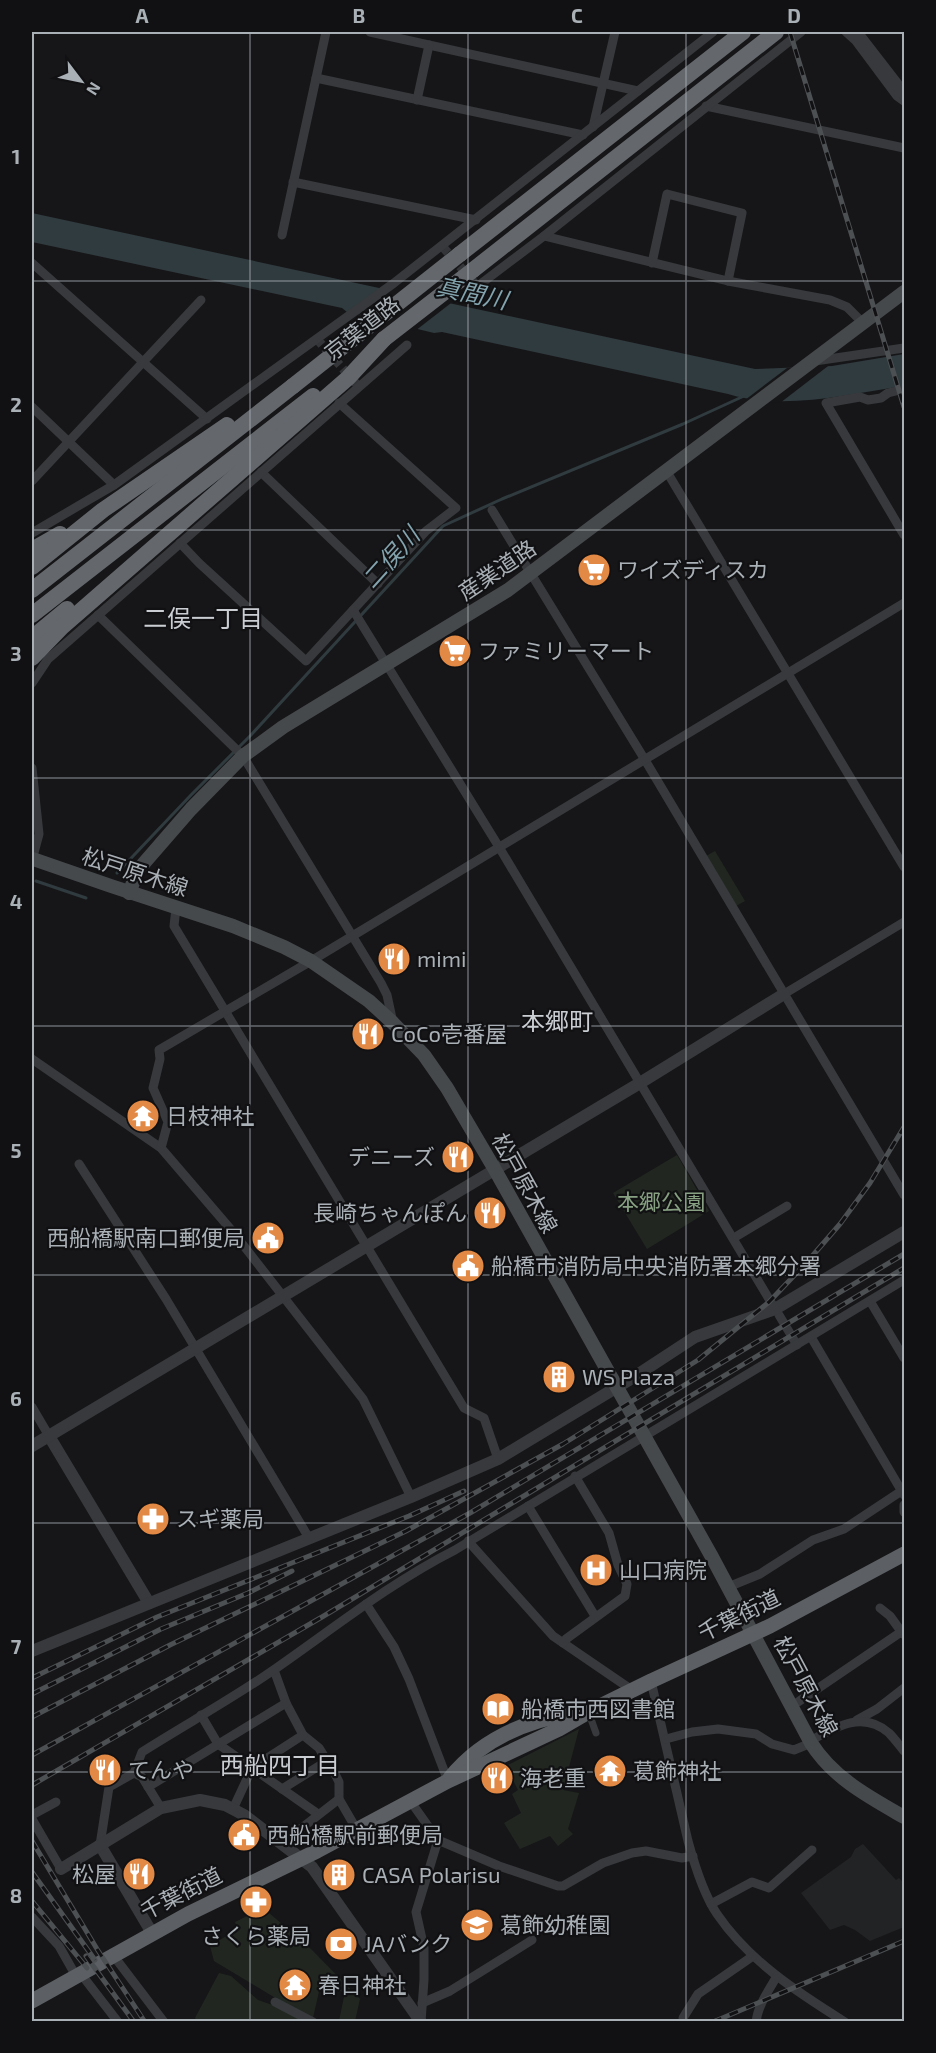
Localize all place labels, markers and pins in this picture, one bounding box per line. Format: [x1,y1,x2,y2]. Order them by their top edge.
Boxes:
supermarket icon: ワイズディスカ [576,552,612,588]
place label: ワイズディスカ [617,556,769,582]
supermarket icon: ファミリーマート [437,633,473,669]
place label: ファミリーマート [478,637,654,663]
restaurant icon: mimi [376,941,412,977]
place label: mimi [417,945,466,971]
restaurant icon: CoCo壱番屋 [350,1016,386,1052]
place label: CoCo壱番屋 [391,1020,507,1046]
temple icon: 日枝神社 [125,1098,161,1134]
place label: 日枝神社 [166,1102,254,1128]
restaurant icon: デニーズ [440,1139,476,1175]
place label: デニーズ [348,1143,435,1169]
restaurant icon: 長崎ちゃんぽん [472,1195,508,1231]
place label: 長崎ちゃんぽん [313,1199,467,1225]
public building icon: 西船橋駅南口郵便局 [250,1220,286,1256]
place label: 西船橋駅南口郵便局 [47,1224,245,1250]
public building icon: 船橋市消防局中央消防署本郷分署 [450,1248,486,1284]
place label: 船橋市消防局中央消防署本郷分署 [491,1252,821,1278]
building icon: WS Plaza [541,1359,577,1395]
place label: WS Plaza [582,1363,675,1389]
pharmacy icon: スギ薬局 [135,1501,171,1537]
place label: スギ薬局 [176,1505,264,1531]
hospital icon: 山口病院 [578,1552,614,1588]
place label: 山口病院 [619,1556,707,1582]
library icon: 船橋市西図書館 [480,1691,516,1727]
place label: 船橋市西図書館 [521,1695,675,1721]
restaurant icon: てんや [87,1752,123,1788]
temple icon: 葛飾神社 [592,1753,628,1789]
place label: てんや [128,1756,194,1782]
place label: 葛飾神社 [633,1757,721,1783]
restaurant icon: 海老重 [479,1760,515,1796]
place label: 海老重 [520,1764,586,1790]
public building icon: 西船橋駅前郵便局 [226,1817,262,1853]
place label: 西船橋駅前郵便局 [267,1821,443,1847]
restaurant icon: 松屋 [121,1856,157,1892]
building icon: CASA Polarisu [321,1857,357,1893]
place label: 松屋 [72,1860,116,1886]
place label: CASA Polarisu [362,1861,501,1887]
pharmacy icon: さくら薬局 [238,1884,274,1920]
school or university icon: 葛飾幼稚園 [459,1907,495,1943]
place label: 葛飾幼稚園 [500,1911,610,1937]
place label: さくら薬局 [201,1922,311,1948]
bank icon: JAバンク [323,1926,359,1962]
place label: JAバンク [364,1930,452,1956]
temple icon: 春日神社 [277,1967,313,2003]
place label: 春日神社 [318,1971,406,1997]

